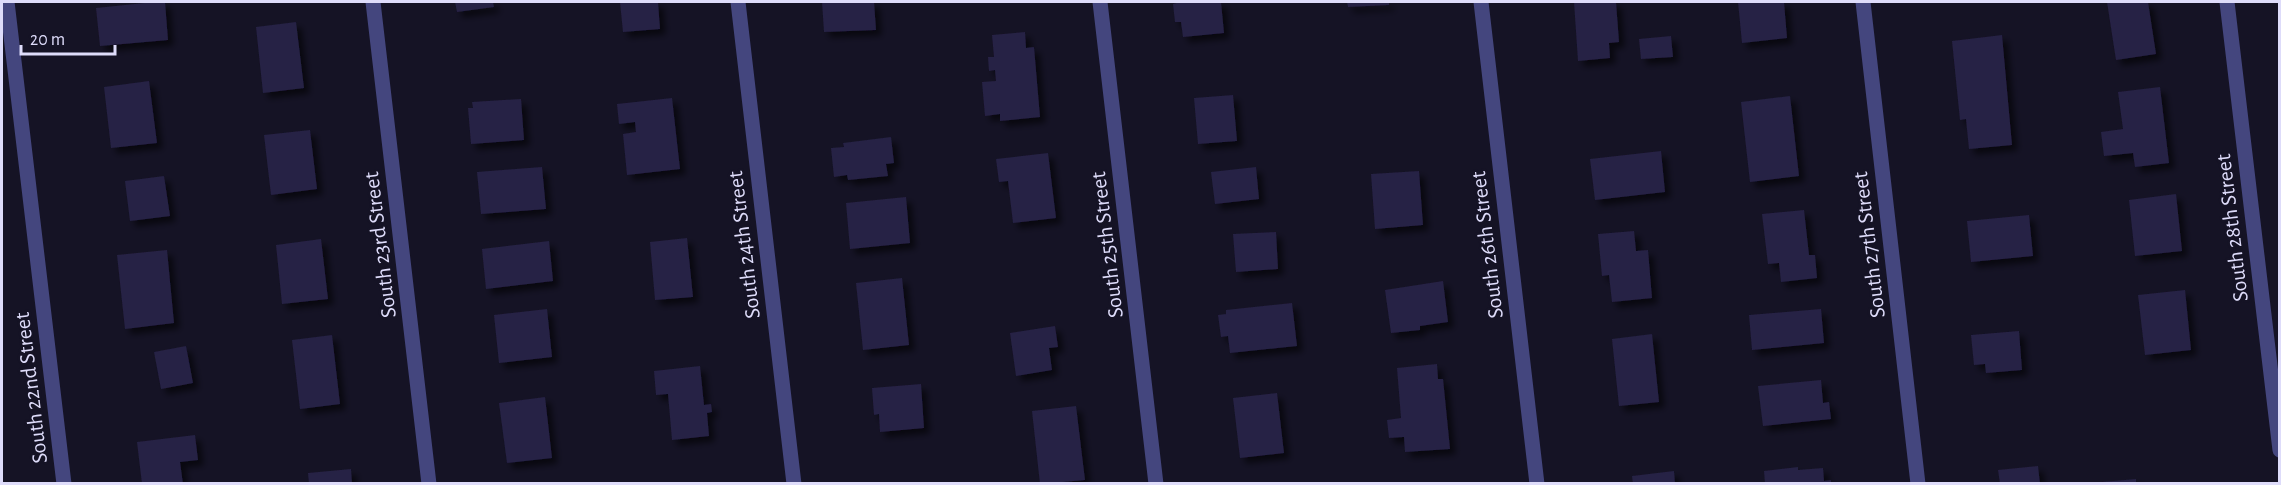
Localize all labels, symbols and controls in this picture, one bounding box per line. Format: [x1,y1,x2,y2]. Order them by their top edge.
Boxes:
scale bar [21,18,116,56]
text: 20 m [30,31,65,49]
street label: South 28th Street [2212,153,2252,303]
street label: South 24th Street [724,170,764,320]
street label: South 26th Street [1467,170,1507,320]
street label: South 23rd Street [360,171,400,319]
street label: South 25th Street [1087,171,1127,319]
street label: South 27th Street [1849,171,1889,319]
street label: South 22nd Street [11,311,51,465]

